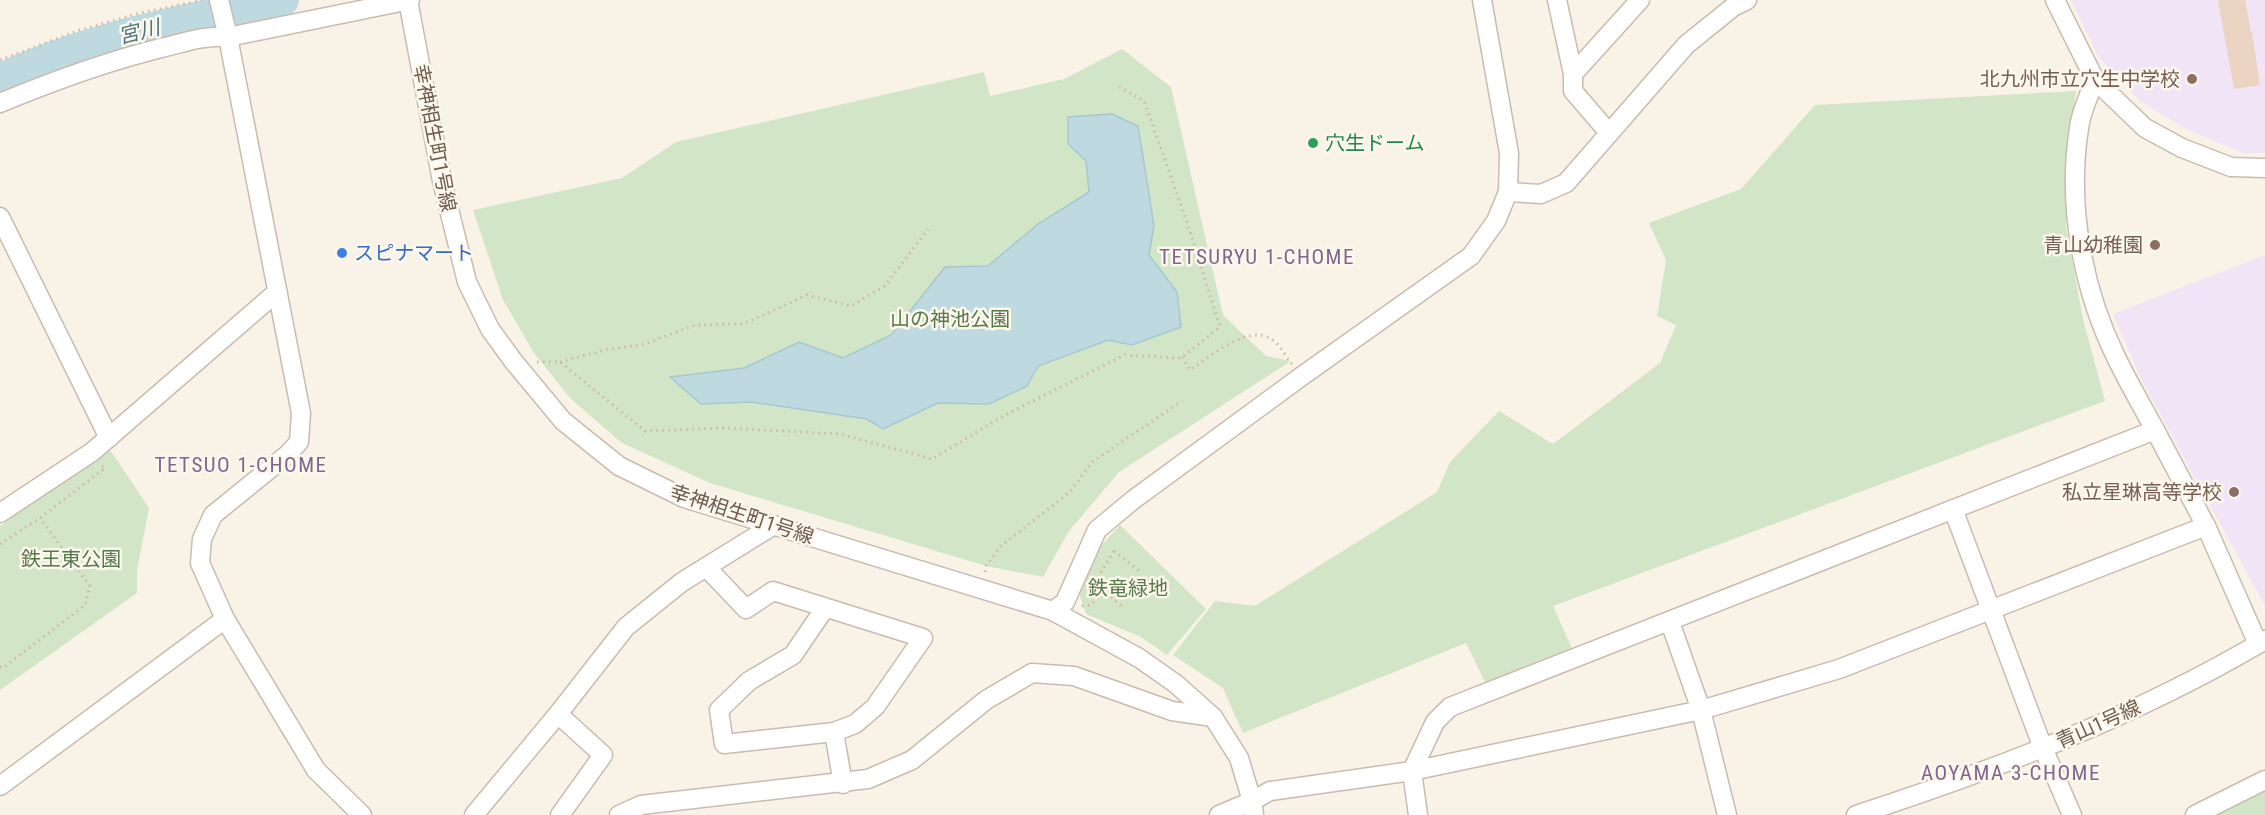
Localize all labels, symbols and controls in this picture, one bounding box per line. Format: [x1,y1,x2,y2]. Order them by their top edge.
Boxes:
water label: 宮川 [116,15,164,49]
street label: 幸神相生町1号線 [409,62,461,214]
place label: 北九州市立穴生中学校 [1980,67,2180,91]
marker: 北九州市立穴生中学校 [2185,72,2199,86]
place label: 穴生ドーム [1325,131,1424,155]
marker: 穴生ドーム [1306,136,1320,150]
place label: 青山幼稚園 [2043,233,2143,257]
marker: 青山幼稚園 [2148,238,2162,252]
place label: スピナマート [354,241,474,265]
district label: TETSURYU 1-CHOME [1159,245,1355,269]
marker: スピナマート [335,246,349,260]
park label: 山の神池公園 [890,307,1010,331]
district label: TETSUO 1-CHOME [155,453,327,477]
street label: 幸神相生町1号線 [667,479,817,549]
place label: 私立星琳高等学校 [2062,480,2222,504]
marker: 私立星琳高等学校 [2227,485,2241,499]
park label: 鉄王東公園 [21,547,121,571]
park label: 鉄竜緑地 [1088,576,1168,600]
street label: 青山1号線 [2052,695,2144,753]
district label: AOYAMA 3-CHOME [1921,761,2101,785]

